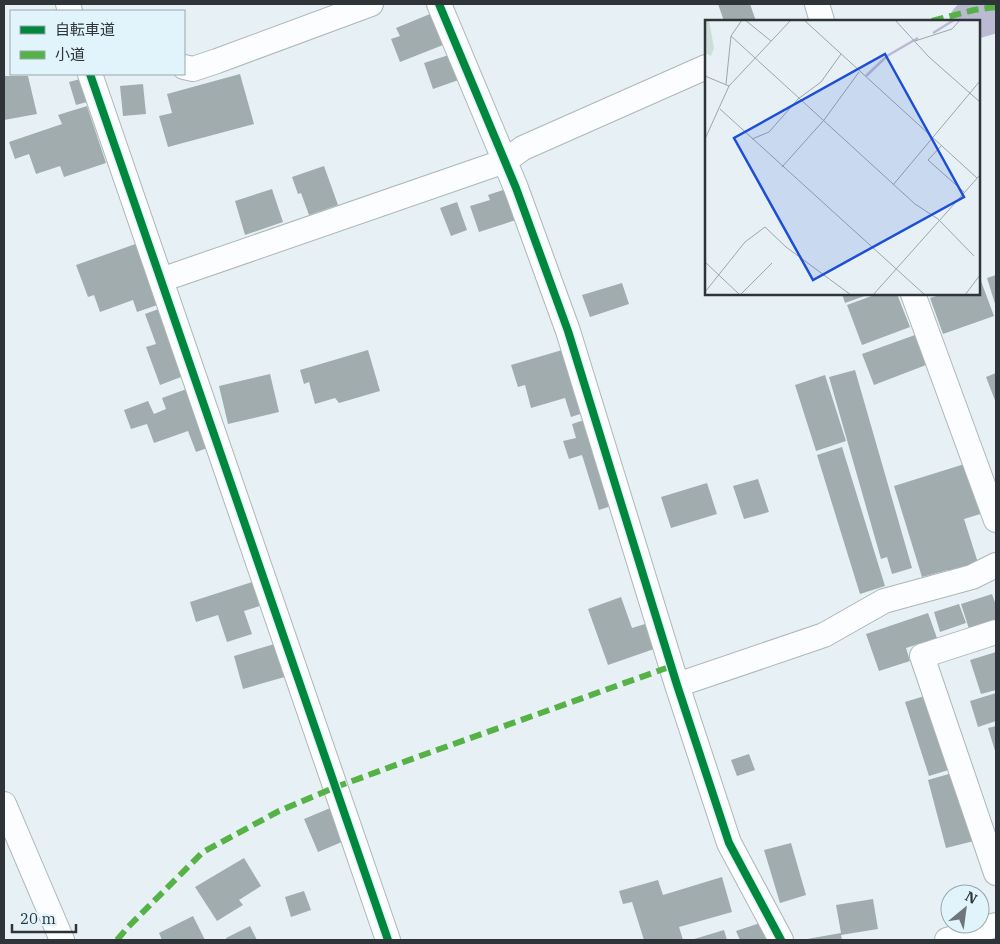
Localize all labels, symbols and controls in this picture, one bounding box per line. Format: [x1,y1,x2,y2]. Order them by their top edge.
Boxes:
legend [10,10,185,75]
text: 自転車道 [55,20,115,39]
inset map [705,20,980,295]
text: 小道 [55,45,85,64]
north arrow [940,884,990,934]
text: N [962,887,981,908]
scale bar [12,902,76,934]
text: 20 m [20,909,56,928]

